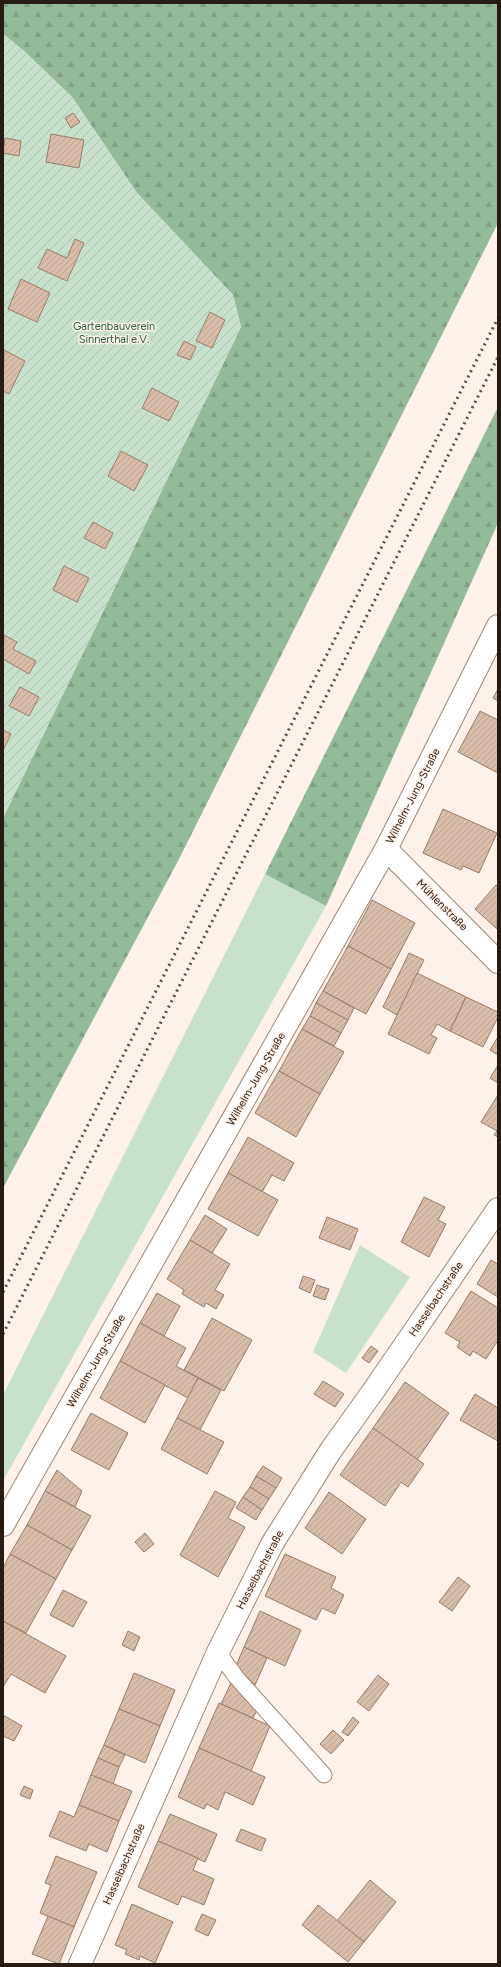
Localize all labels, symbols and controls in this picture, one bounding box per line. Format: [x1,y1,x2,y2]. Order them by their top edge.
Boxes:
park label: Gartenbauverein Sinnerthal e.V. [73,320,155,346]
street label: Wilhelm-Jung-Straße [383,746,443,846]
street label: Mühlenstraße [414,877,470,933]
street label: Wilhelm-Jung-Straße [224,1030,288,1128]
street label: Hasselbachstraße [406,1259,466,1339]
street label: Wilhelm-Jung-Straße [64,1312,128,1410]
street label: Hasselbachstraße [234,1528,286,1612]
street label: Hasselbachstraße [100,1821,148,1907]

